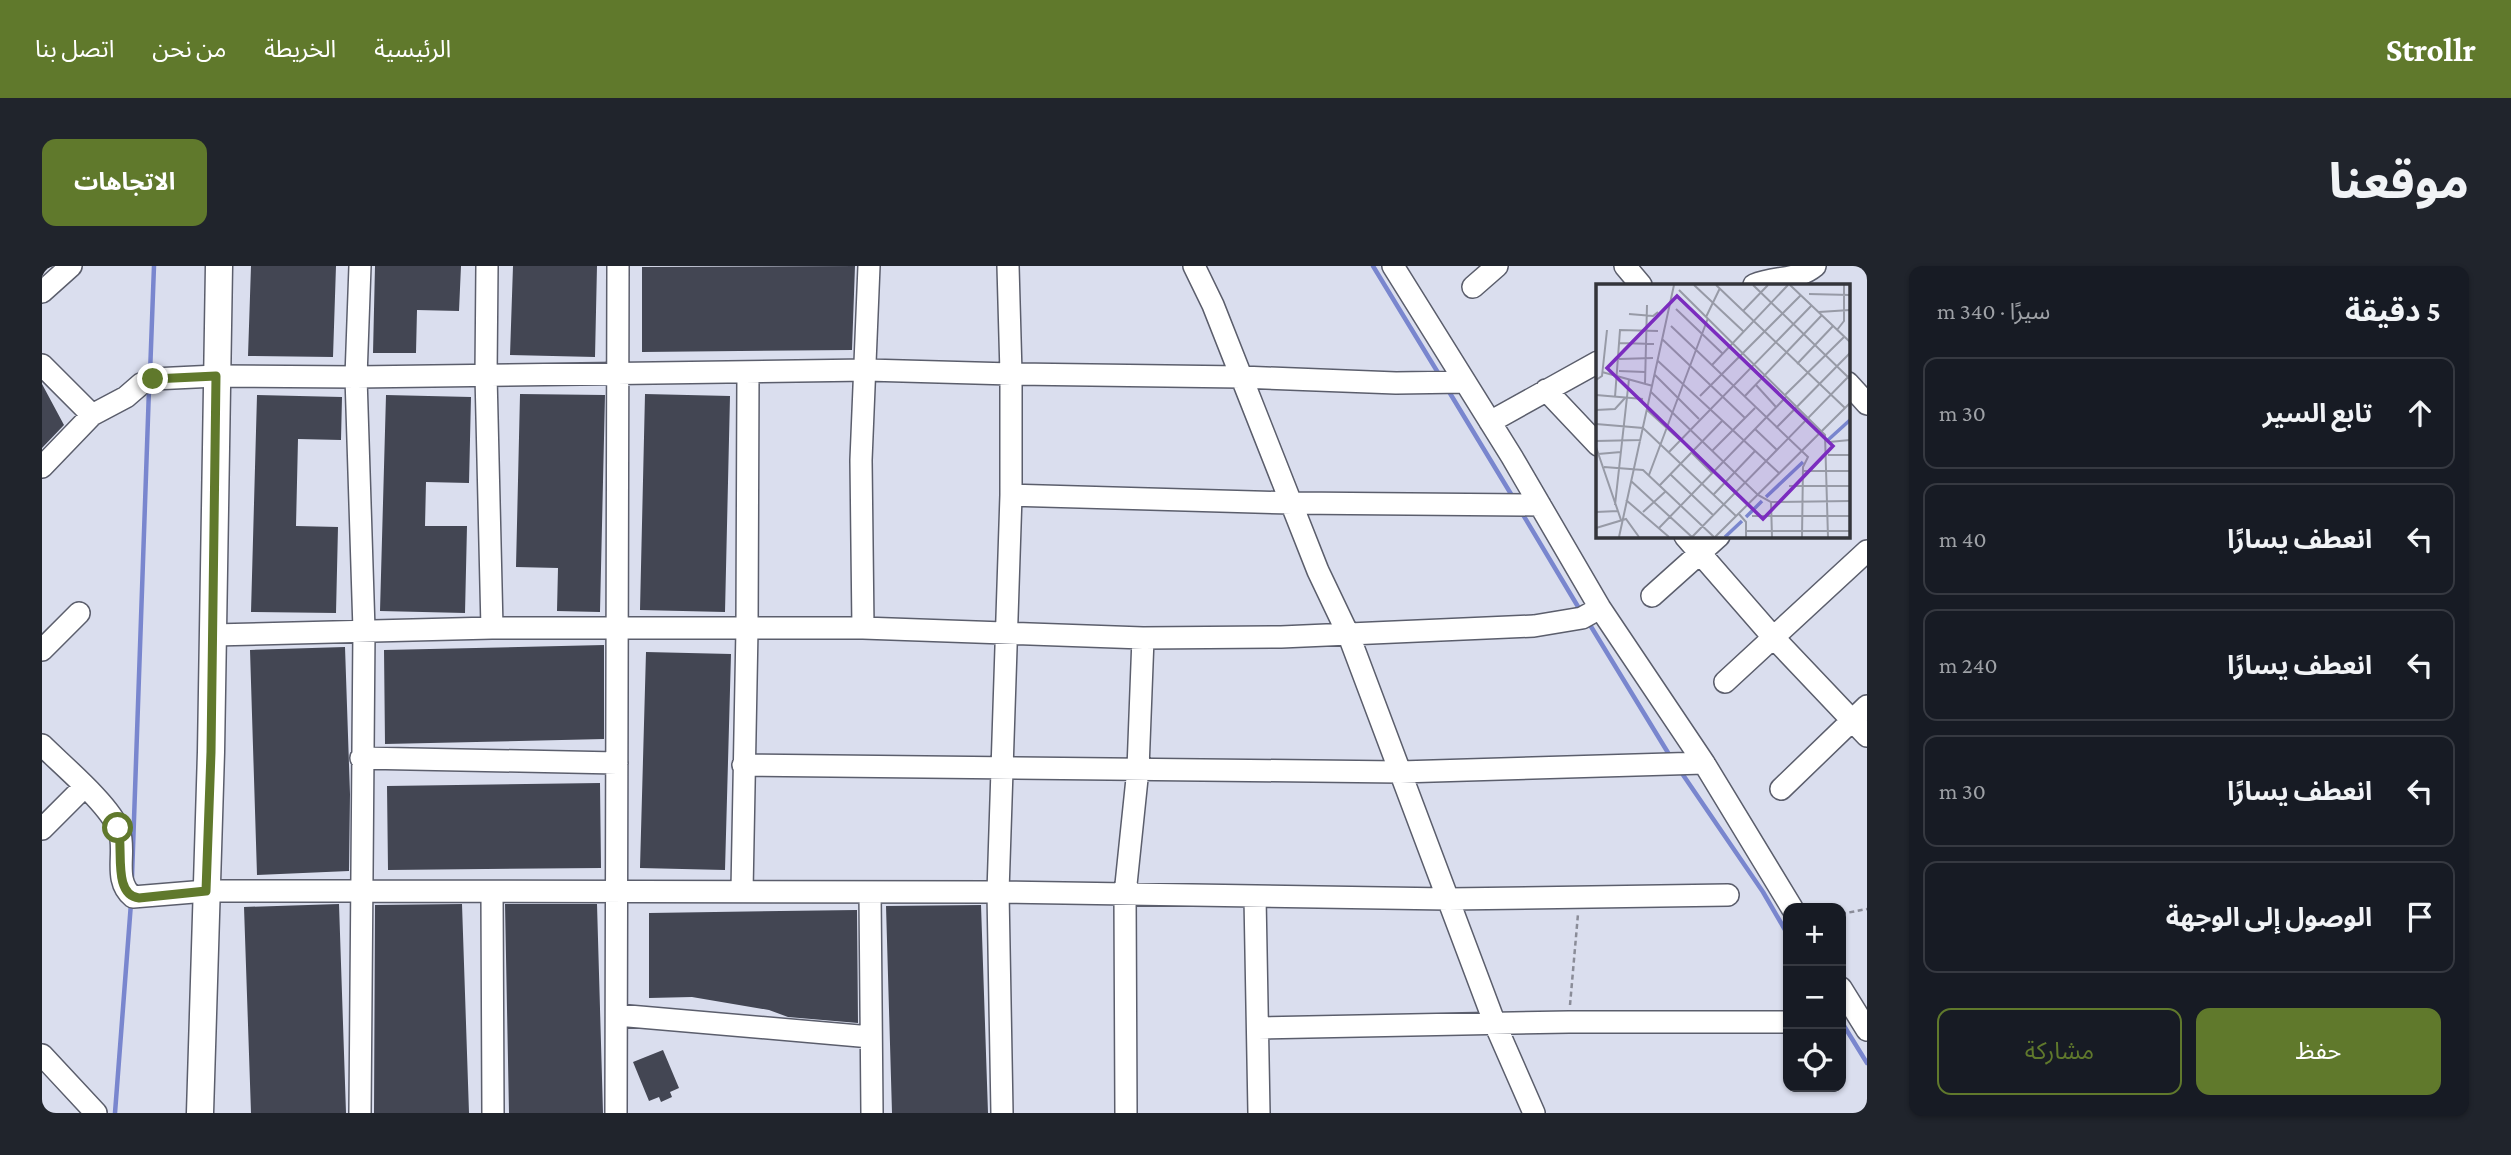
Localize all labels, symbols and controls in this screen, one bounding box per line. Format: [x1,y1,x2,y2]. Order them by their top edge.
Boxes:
text: Strollr [2386,31,2476,68]
text: اتصل بنا [35,35,114,62]
text: من نحن [152,35,226,62]
text: الخريطة [264,35,336,62]
text: الرئيسية [374,35,451,62]
button: الاتجاهات [42,139,207,226]
text: موقعنا [2329,154,2469,209]
inset map [1596,284,1850,537]
text: 5 دقيقة [2345,294,2441,327]
text: سيرًا · 340 m [1937,298,2050,324]
route end [137,363,168,394]
icon: ahead [2401,394,2439,432]
text: تابع السير [2263,399,2372,428]
text: 30 m [1939,400,1986,426]
icon: left [2401,520,2439,558]
text: انعطف يسارًا [2227,525,2372,554]
text: 40 m [1939,526,1987,552]
icon: left [2401,646,2439,684]
text: انعطف يسارًا [2227,651,2372,680]
text: 240 m [1939,652,1998,678]
icon: left [2401,772,2439,810]
text: انعطف يسارًا [2227,777,2372,806]
text: 30 m [1939,778,1986,804]
route start [102,812,133,843]
icon: arrive [2401,898,2439,936]
map controls [1783,903,1846,1092]
button: + [1783,903,1846,966]
text: الوصول إلى الوجهة [2166,903,2372,932]
button: − [1783,966,1846,1029]
button: مشاركة [1937,1008,2182,1095]
button: حفظ [2196,1008,2441,1095]
button: locate [1783,1029,1846,1092]

